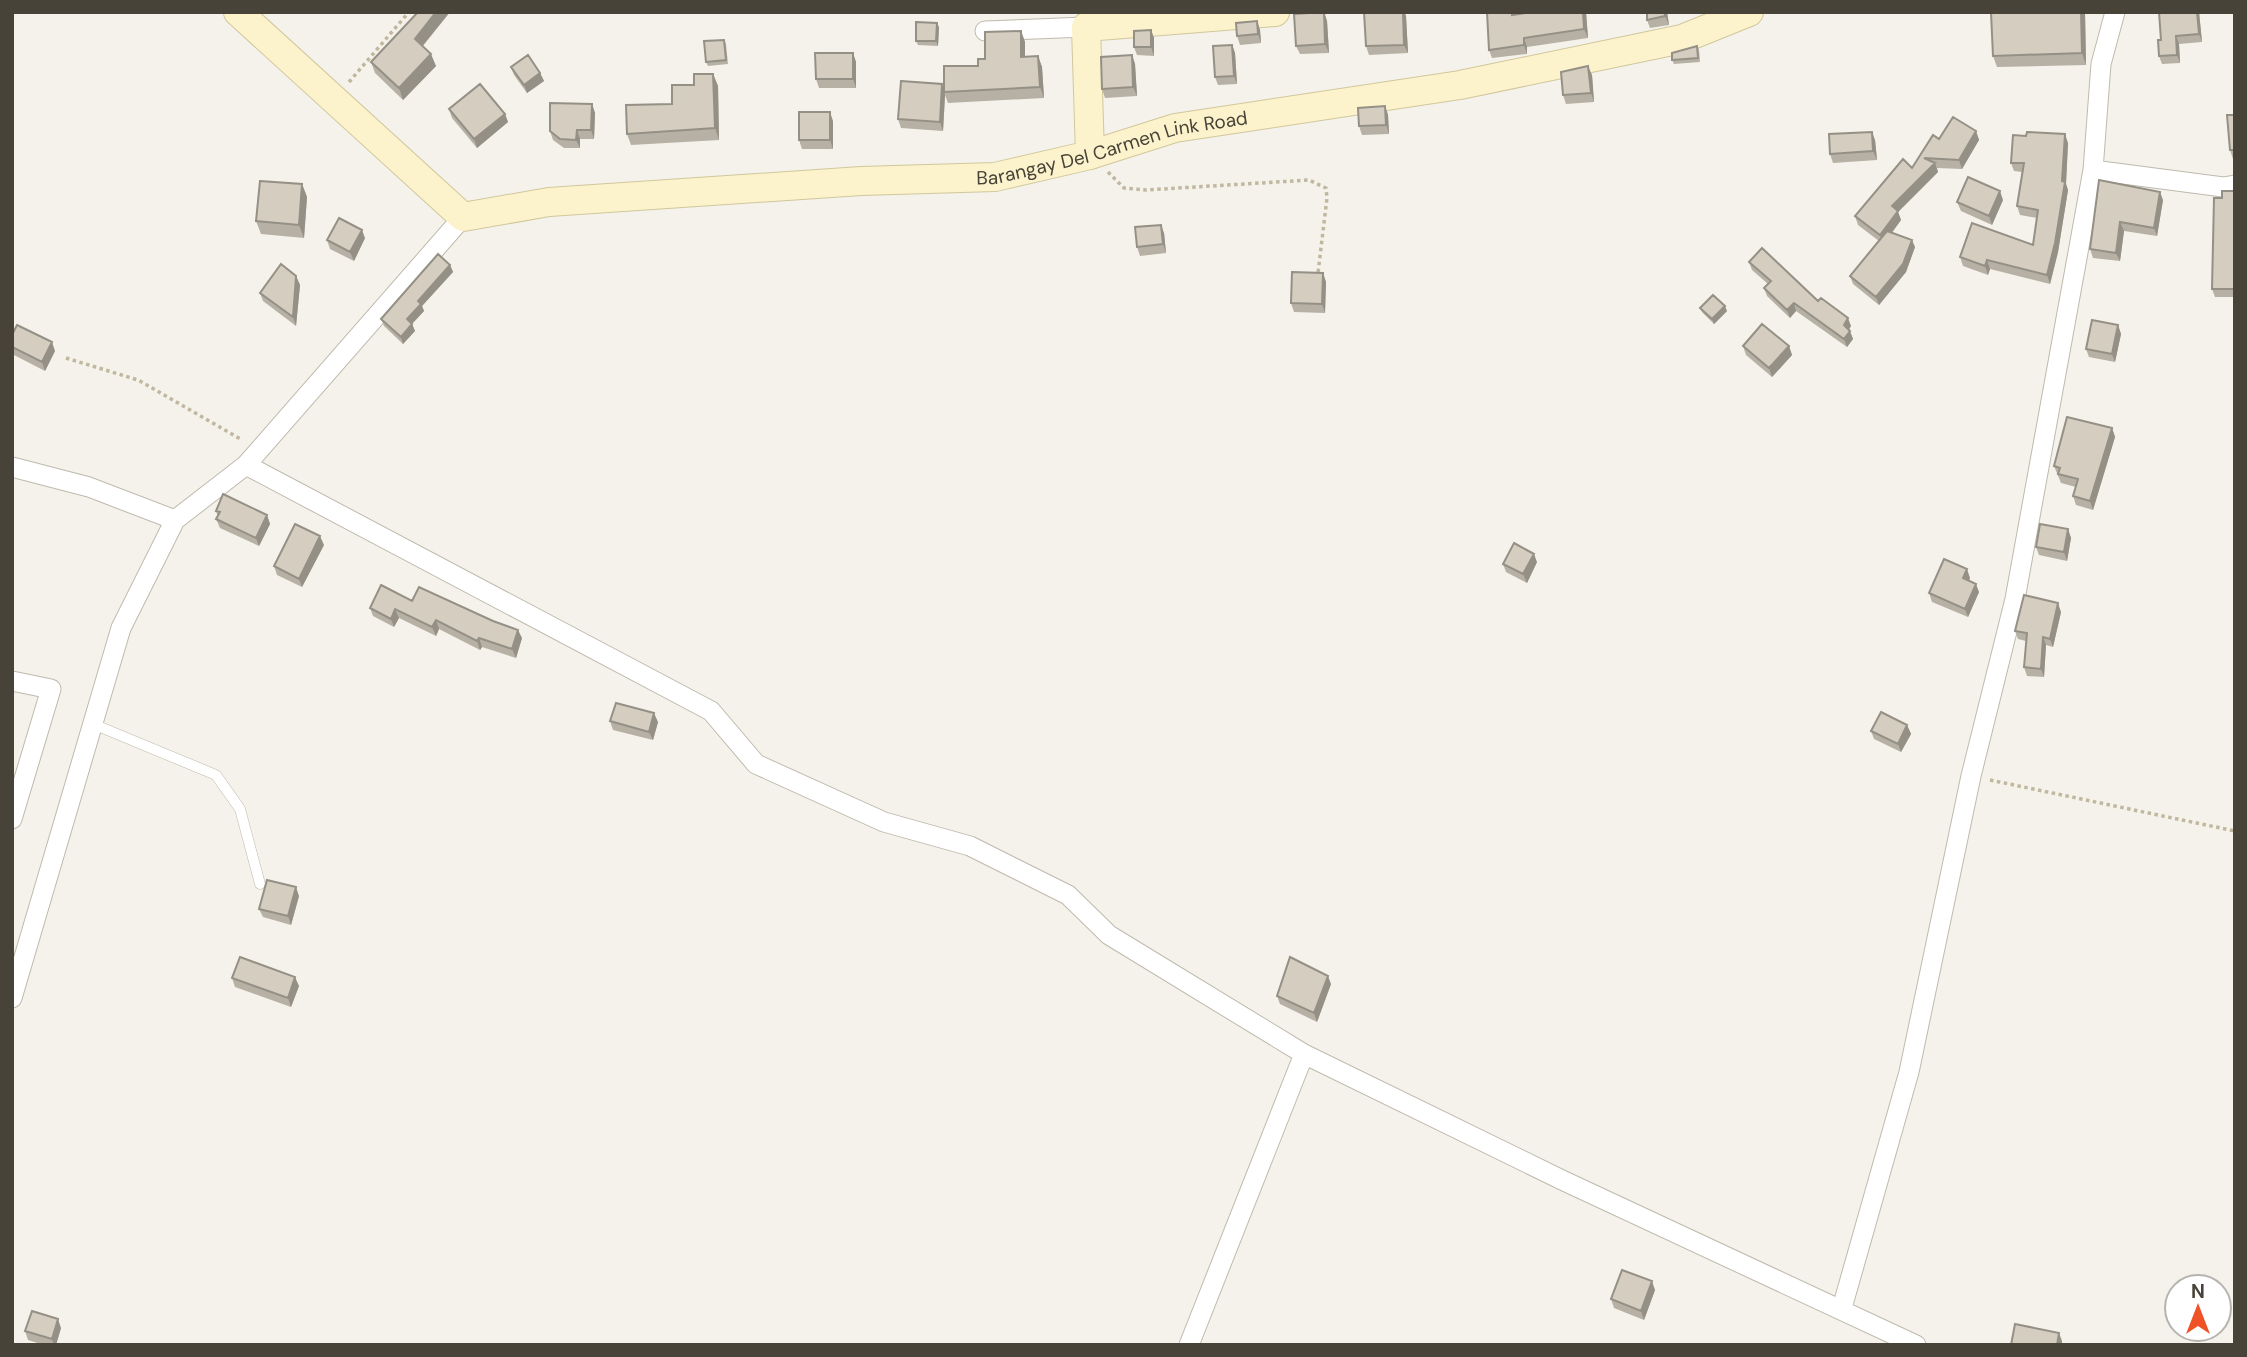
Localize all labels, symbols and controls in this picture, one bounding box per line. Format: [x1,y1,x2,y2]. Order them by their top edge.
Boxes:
street label: Barangay Del Carmen Link Road [976,105,1249,191]
north arrow [2163,1273,2233,1343]
text: N [2191,1279,2205,1304]

